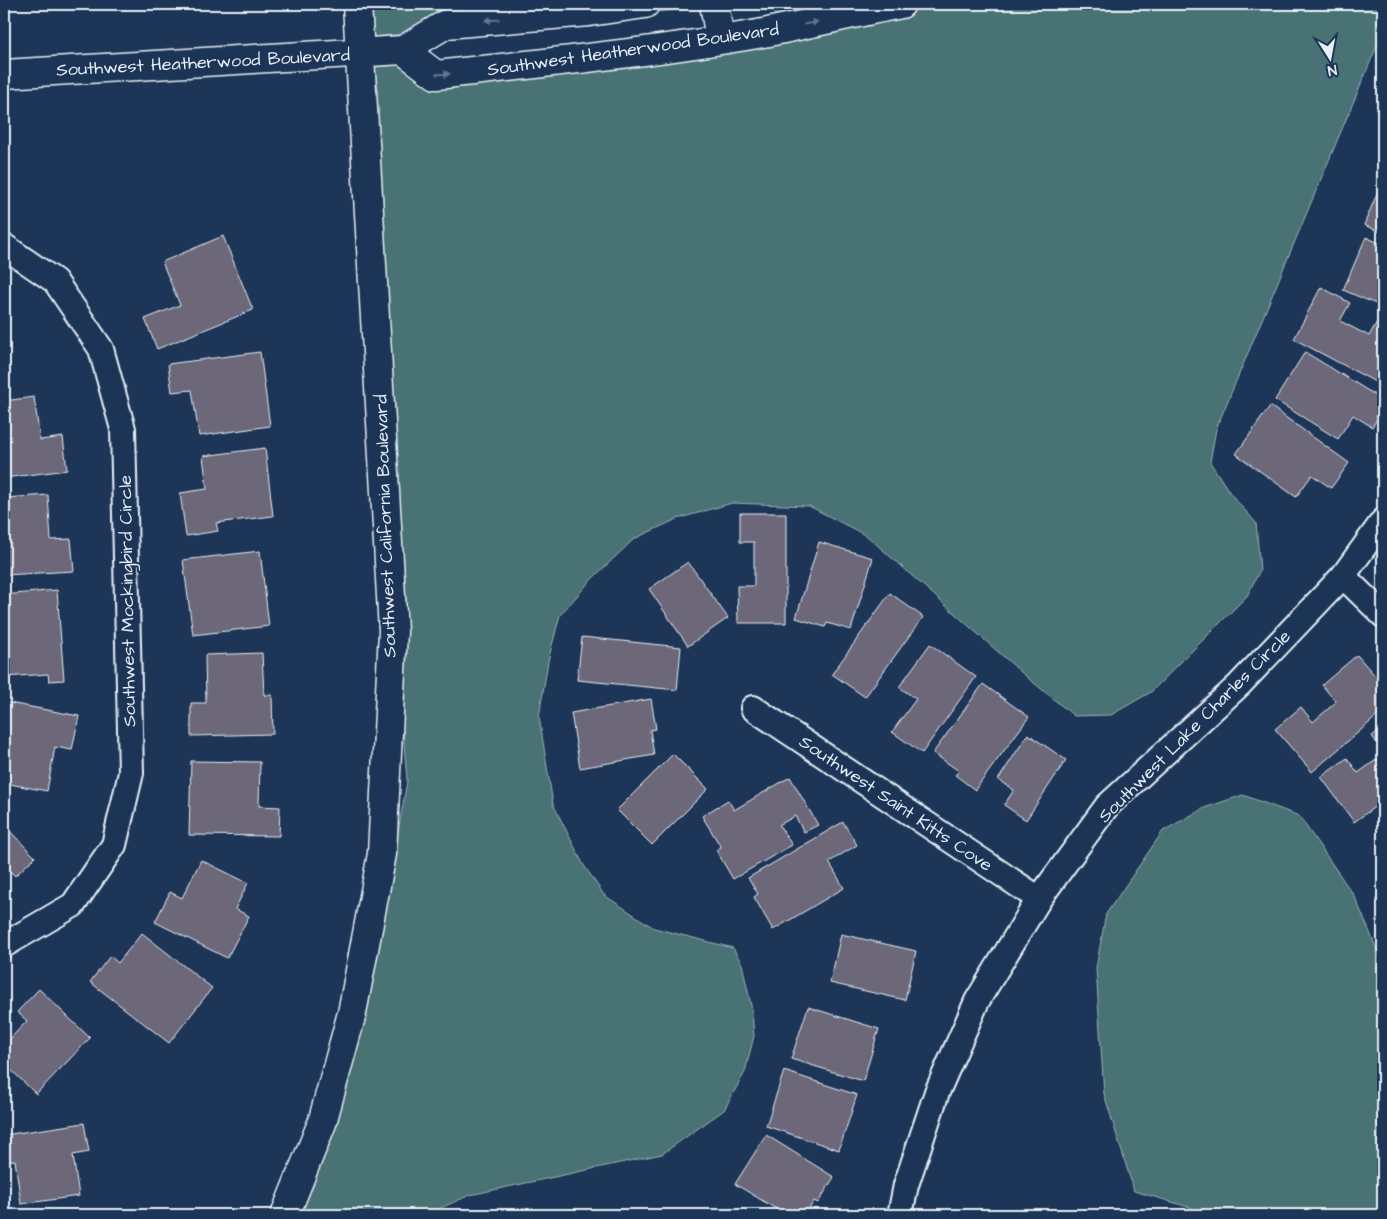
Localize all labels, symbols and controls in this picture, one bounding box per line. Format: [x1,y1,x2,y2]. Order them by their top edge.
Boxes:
one-way arrow [484,16,500,24]
street label: Southwest Heatherwood Boulevard [486,17,780,82]
one-way arrow [803,18,819,26]
north arrow [1304,32,1354,82]
street label: Southwest Heatherwood Boulevard [56,42,350,83]
text: N [1326,59,1339,80]
one-way arrow [435,70,451,78]
street label: Southwest California Boulevard [368,394,403,658]
street label: Southwest Mockingbird Circle [113,475,143,727]
street label: Southwest Lake Charles Circle [1092,624,1296,828]
street label: Southwest Saint Kitts Cove [794,729,997,878]

